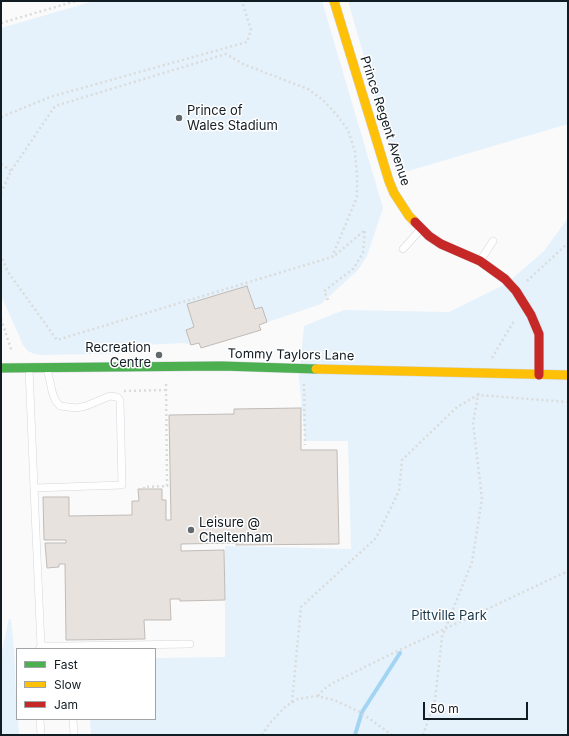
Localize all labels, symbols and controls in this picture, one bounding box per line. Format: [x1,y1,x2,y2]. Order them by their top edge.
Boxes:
street label: Prince Regent Avenue [357,54,413,188]
place label: Prince of Wales Stadium [187,103,278,134]
marker: Prince of Wales Stadium [174,113,184,123]
place label: Recreation Centre [85,340,151,371]
street label: Tommy Taylors Lane [227,346,355,364]
marker: Recreation Centre [154,350,164,360]
place label: Leisure @ Cheltenham [199,515,273,546]
marker: Leisure @ Cheltenham [186,525,196,535]
park label: Pittville Park [411,608,487,624]
legend [16,648,156,720]
text: Fast [54,657,78,672]
text: Slow [54,677,81,692]
scale bar [425,694,530,720]
text: Jam [54,697,78,712]
text: 50 m [430,701,459,716]

